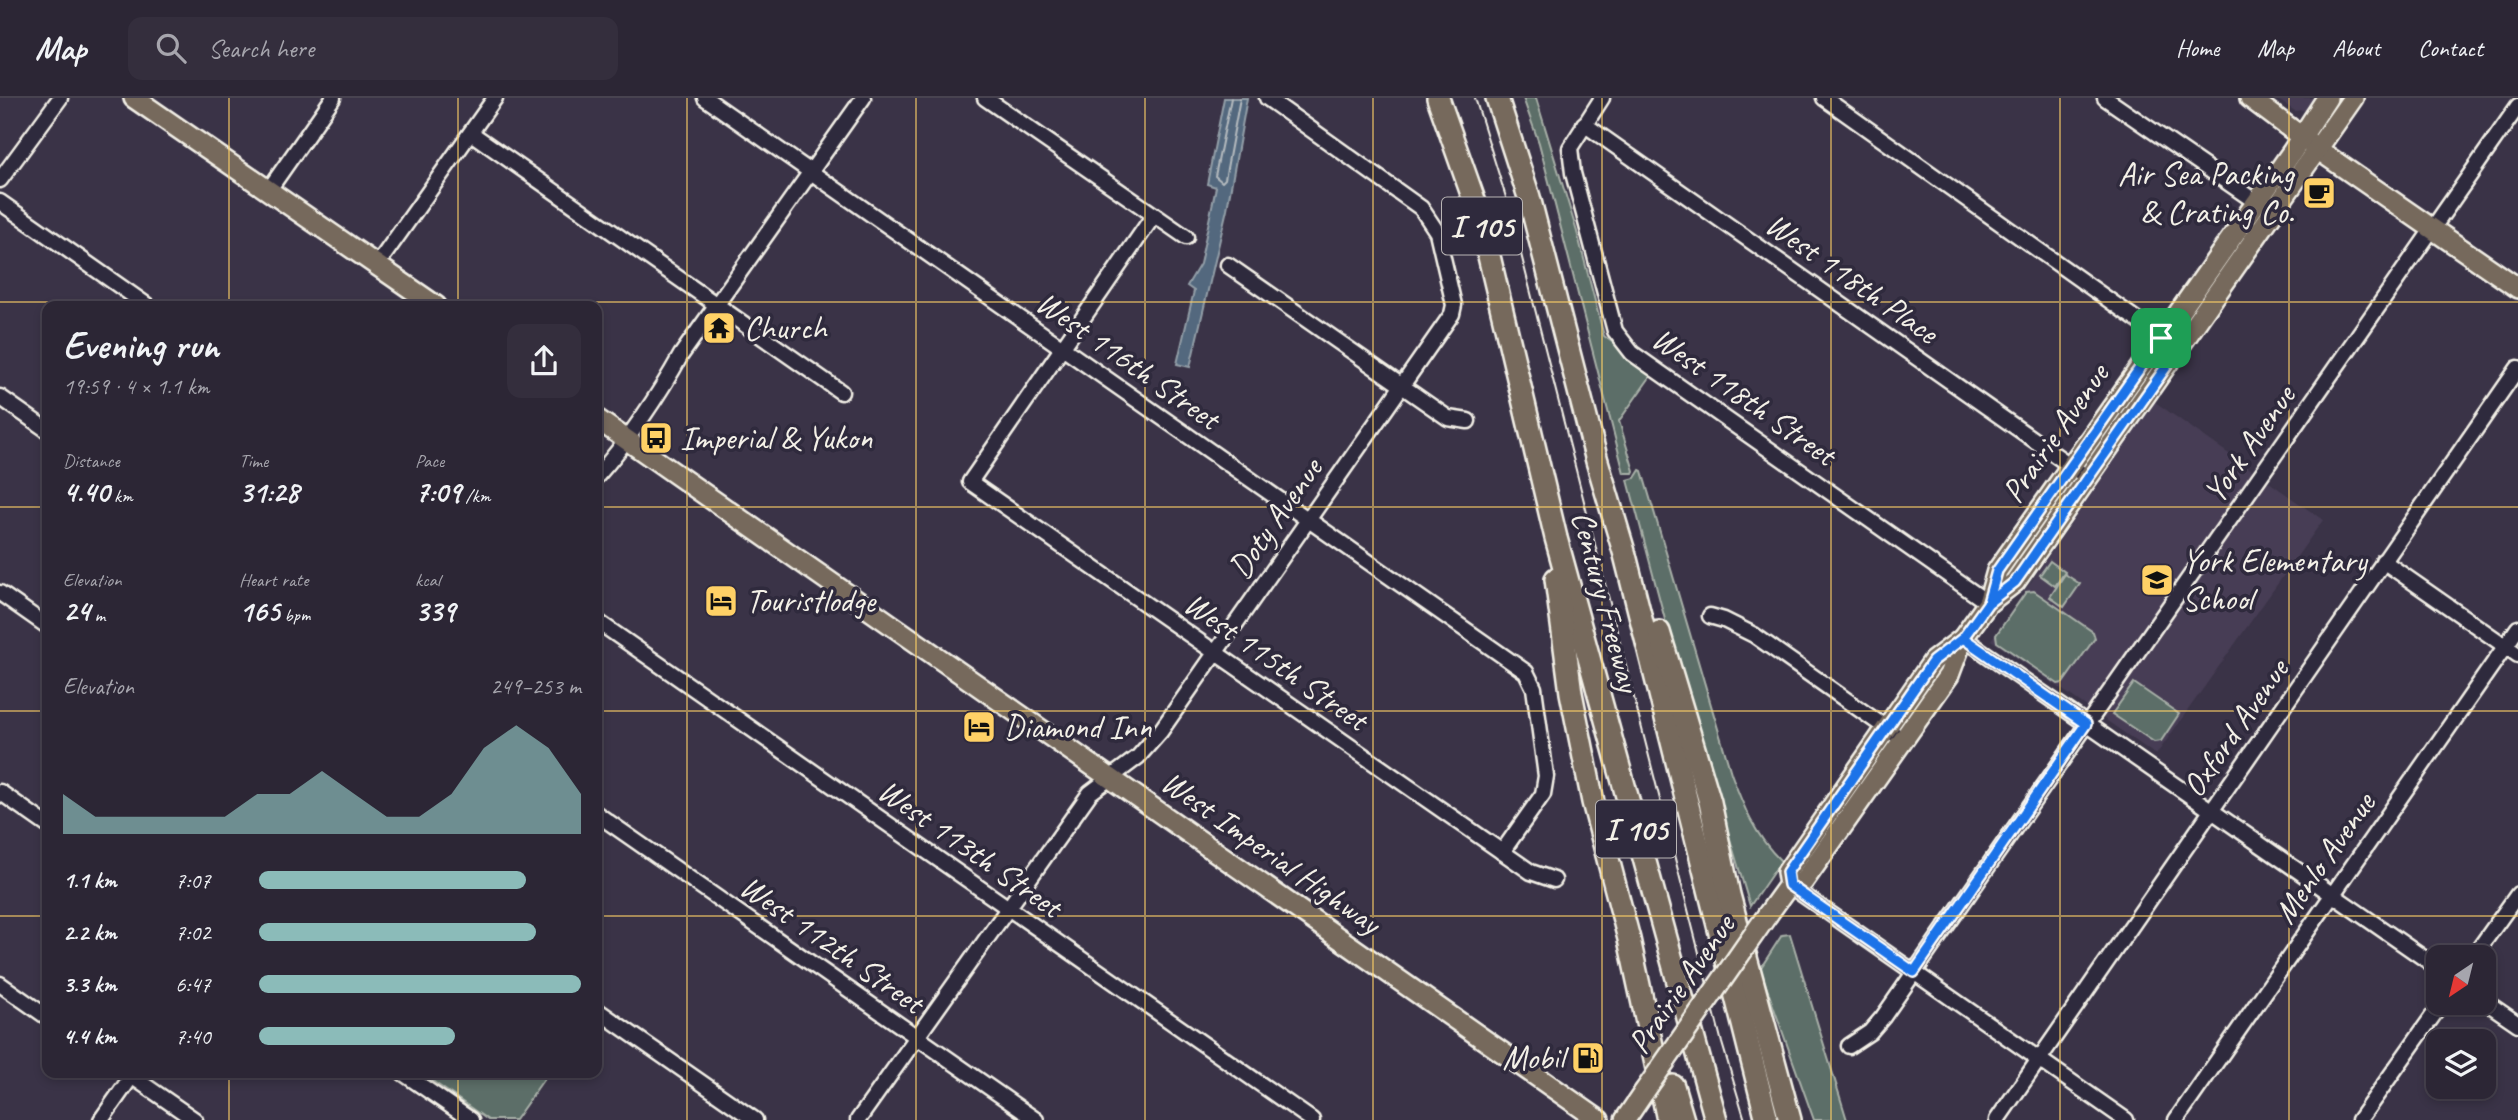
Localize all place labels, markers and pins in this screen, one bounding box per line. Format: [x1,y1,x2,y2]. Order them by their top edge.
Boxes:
place label: Air Sea Packing & Crating Co. [2118,153,2295,233]
cafe icon: Air Sea Packing & Crating Co. [2300,174,2338,212]
place label: Church [744,307,828,349]
pin [2131,308,2191,368]
temple icon: Church [700,309,738,347]
place label: Imperial & Yukon [680,417,873,459]
bus stop icon: Imperial & Yukon [637,419,675,457]
place label: York Elementary School [2182,540,2369,620]
school or university icon: York Elementary School [2138,561,2176,599]
place label: Touristlodge [746,580,877,622]
hotel icon: Touristlodge [702,582,740,620]
place label: Diamond Inn [1004,706,1152,748]
hotel icon: Diamond Inn [960,708,998,746]
place label: Mobil [1502,1037,1569,1079]
fuel station icon: Mobil [1569,1039,1607,1077]

